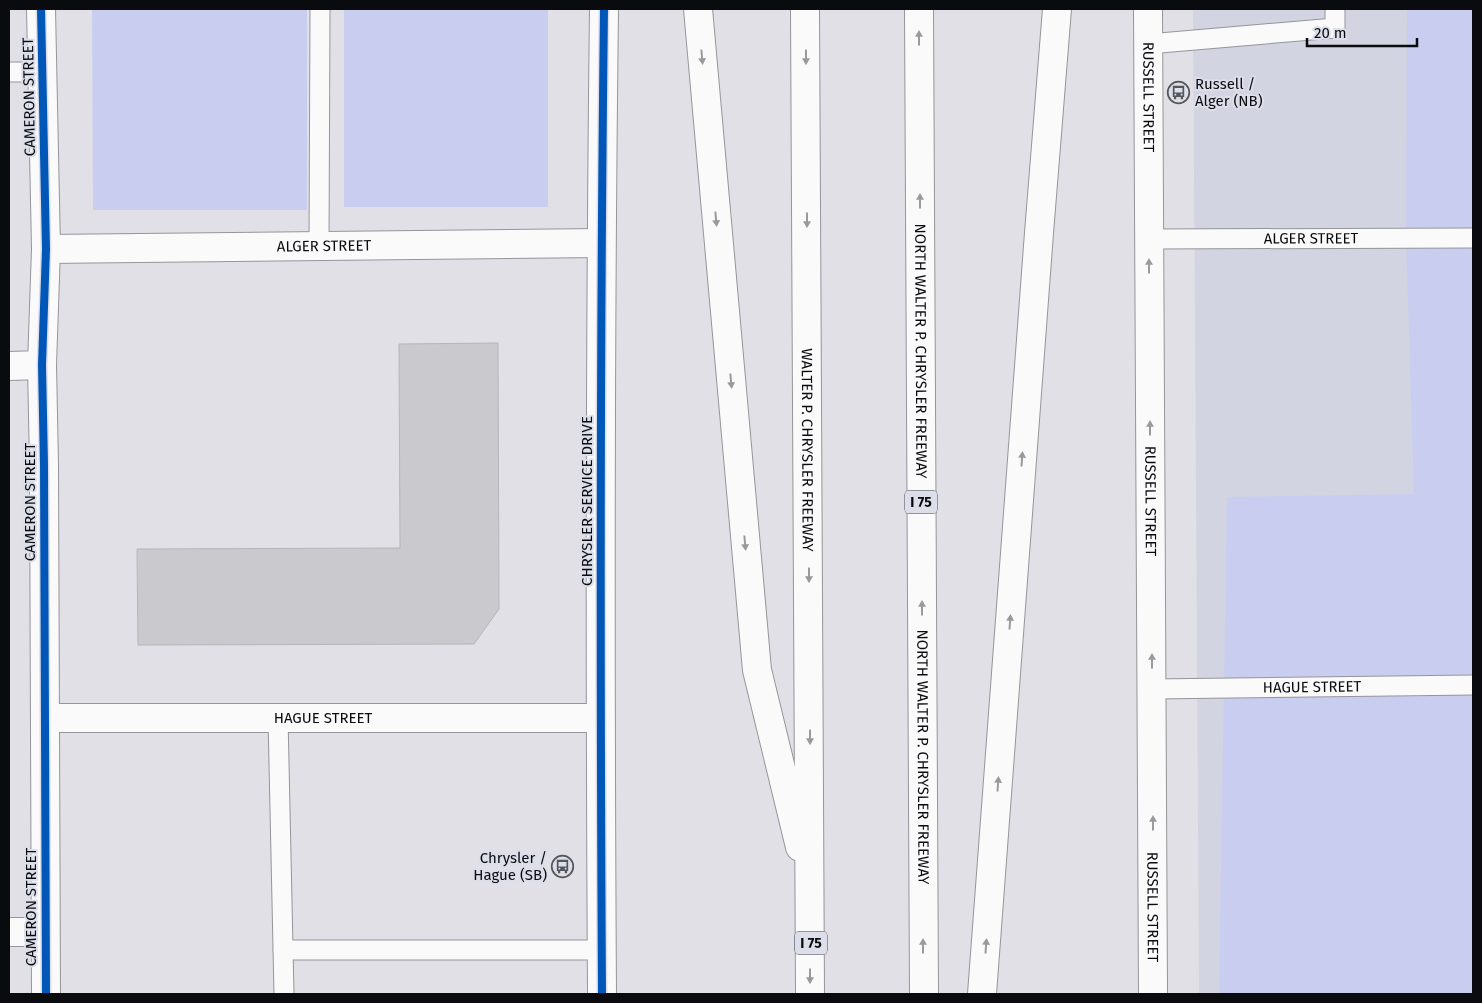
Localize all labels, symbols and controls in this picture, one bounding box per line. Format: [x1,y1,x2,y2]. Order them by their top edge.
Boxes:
scale bar [1307,15,1417,47]
text: 20 m [1314,24,1347,42]
one-way arrow [915,30,923,46]
street label: CAMERON STREET [19,37,39,157]
street label: RUSSELL STREET [1139,42,1158,153]
one-way arrow [698,50,706,66]
one-way arrow [802,50,810,66]
place label: Russell / Alger (NB) [1195,75,1263,110]
bus stop icon: Russell / Alger (NB) [1167,81,1191,105]
one-way arrow [916,192,924,208]
one-way arrow [713,211,721,227]
one-way arrow [803,212,811,228]
street label: NORTH WALTER P. CHRYSLER FREEWAY [911,223,930,479]
street label: ALGER STREET [1264,229,1359,248]
street label: ALGER STREET [277,236,372,256]
one-way arrow [1145,257,1153,273]
street label: WALTER P. CHRYSLER FREEWAY [798,348,817,553]
one-way arrow [727,373,735,389]
street label: CHRYSLER SERVICE DRIVE [578,416,596,586]
one-way arrow [1146,420,1154,436]
street label: CAMERON STREET [21,442,39,561]
street label: RUSSELL STREET [1141,446,1160,557]
one-way arrow [1018,451,1026,467]
road number: I 75 [905,491,937,514]
one-way arrow [742,535,750,551]
one-way arrow [805,567,813,583]
one-way arrow [918,600,926,616]
one-way arrow [1006,613,1014,629]
street label: NORTH WALTER P. CHRYSLER FREEWAY [913,629,932,885]
one-way arrow [1148,652,1156,668]
street label: HAGUE STREET [1263,677,1362,697]
street label: HAGUE STREET [274,709,373,727]
one-way arrow [806,730,814,746]
one-way arrow [994,775,1002,791]
one-way arrow [1148,815,1156,831]
street label: CAMERON STREET [22,847,40,966]
place label: Chrysler / Hague (SB) [473,849,547,884]
street label: RUSSELL STREET [1143,852,1162,963]
bus stop icon: Chrysler / Hague (SB) [551,855,575,879]
road number: I 75 [795,931,827,954]
one-way arrow [919,937,927,953]
one-way arrow [982,937,990,953]
one-way arrow [806,968,814,984]

